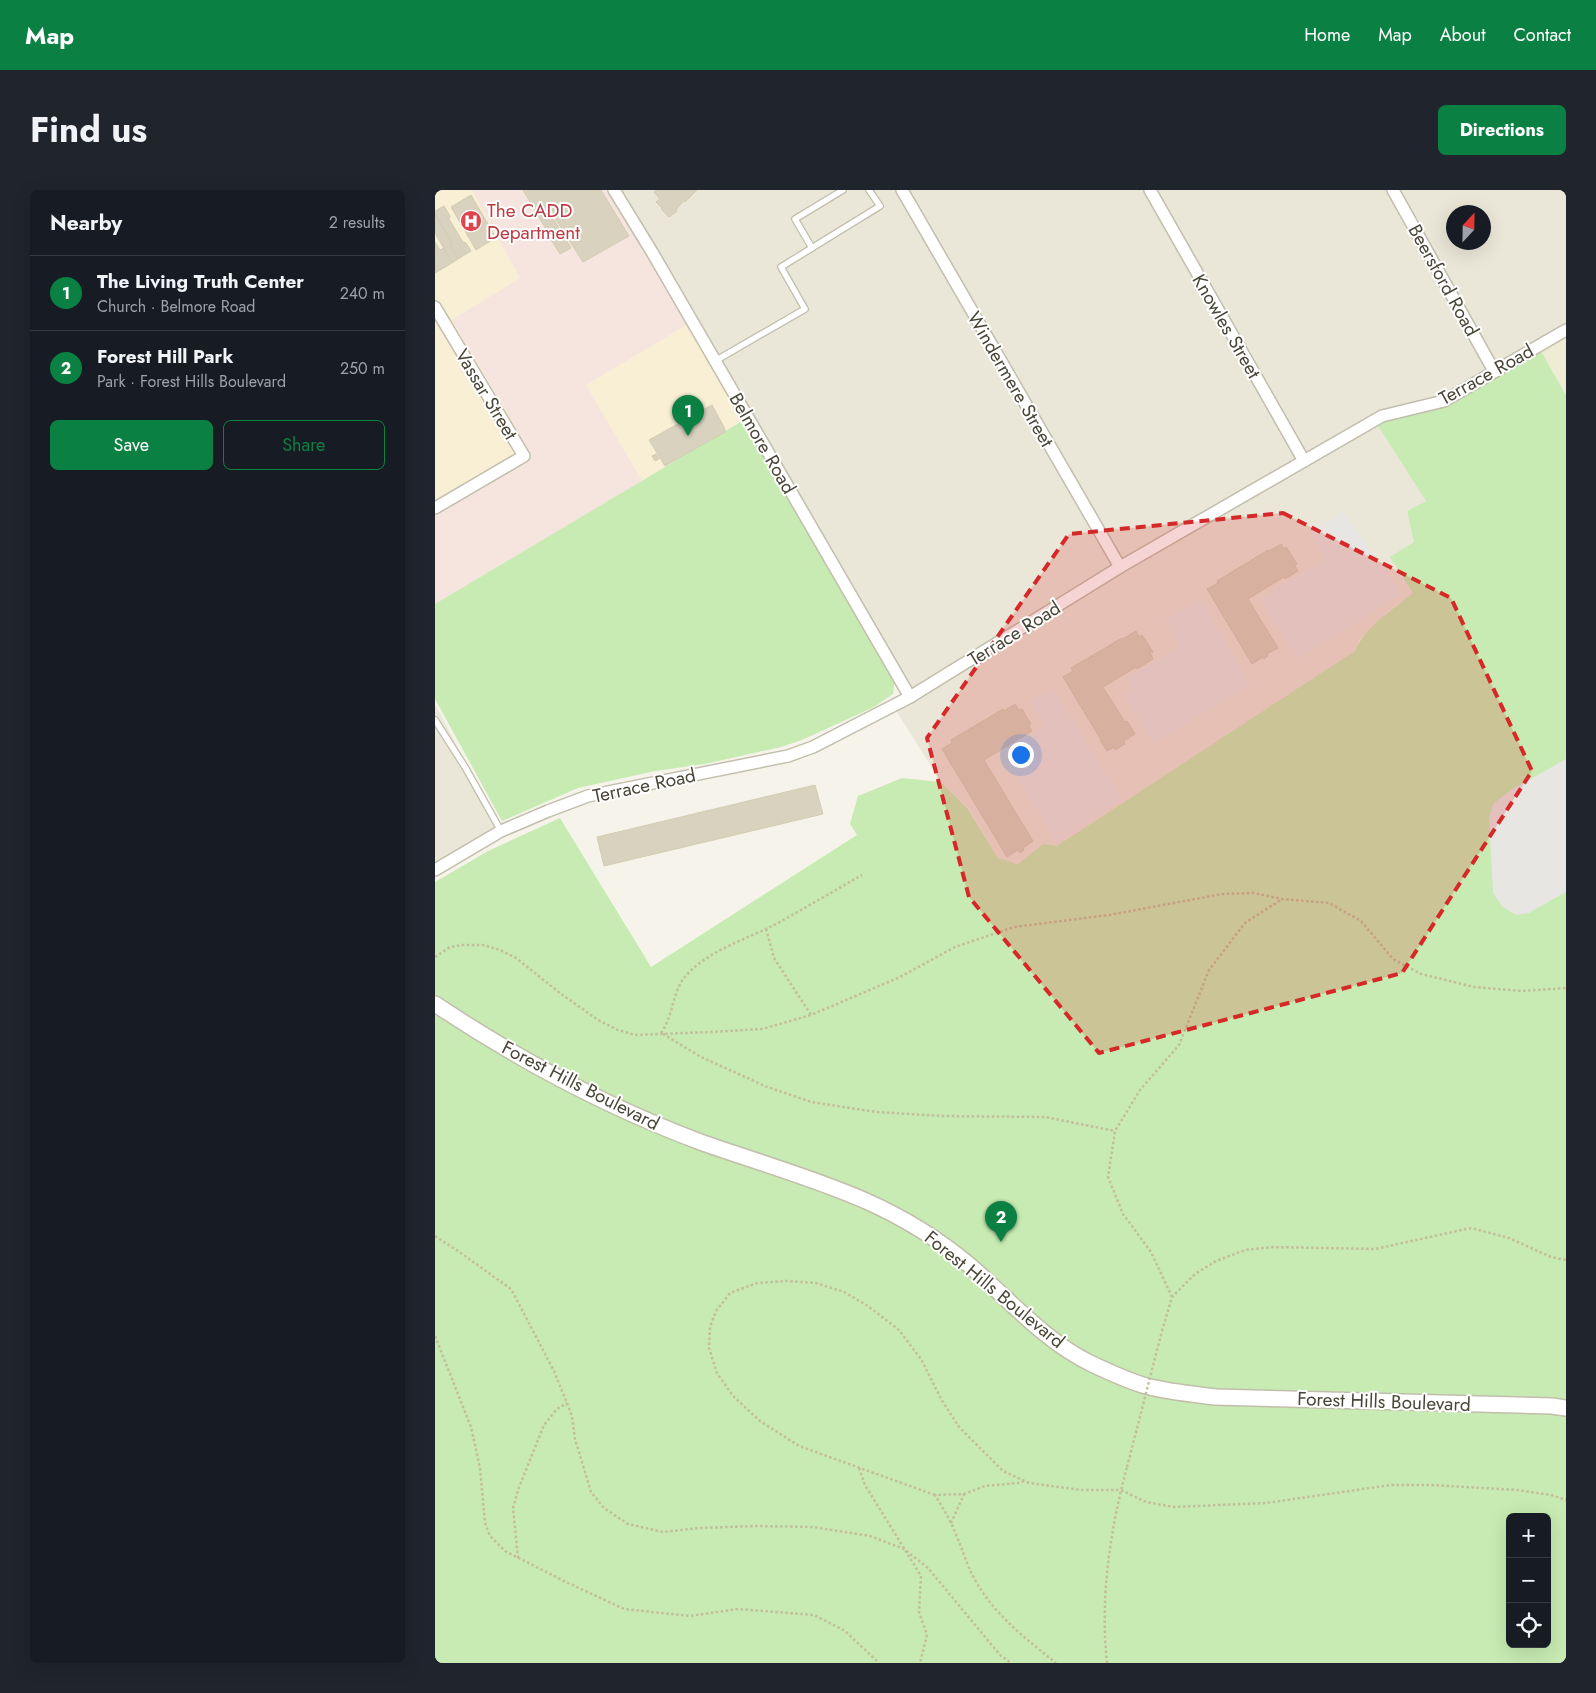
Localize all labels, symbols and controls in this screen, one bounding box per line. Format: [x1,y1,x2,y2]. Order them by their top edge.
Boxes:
text: Map [25,18,74,53]
text: Home [1304,22,1350,48]
text: Map [1378,22,1412,48]
text: About [1440,22,1485,48]
text: Contact [1513,22,1571,48]
text: Find us [30,105,147,155]
button: Directions [1438,105,1566,155]
place label: The CADD Department [487,197,580,246]
north arrow [1446,205,1491,250]
text: Nearby [50,208,122,238]
hospital icon: The CADD Department [459,209,483,233]
text: 2 results [329,211,385,234]
street label: Beersford Road [1402,219,1485,341]
text: The Living Truth Center [97,268,304,295]
street label: Knowles Street [1186,269,1268,384]
text: 1 [62,282,70,305]
text: 240 m [340,282,385,305]
text: Church · Belmore Road [97,295,255,318]
street label: Windermere Street [961,306,1061,452]
street label: Terrace Road [1434,337,1538,412]
text: Forest Hill Park [97,343,233,370]
street label: Vassar Street [449,344,525,445]
text: 2 [61,357,71,380]
text: 250 m [340,357,385,380]
text: Park · Forest Hills Boulevard [97,370,286,393]
street label: Belmore Road [723,388,802,499]
pin: 1 [672,395,704,436]
button: Save [50,420,213,470]
button: Share [223,420,385,470]
street label: Terrace Road [963,594,1066,673]
your location [1008,742,1034,768]
street label: Terrace Road [590,761,698,810]
street label: Forest Hills Boulevard [497,1034,664,1137]
pin: 2 [985,1201,1017,1242]
street label: Forest Hills Boulevard [919,1224,1071,1354]
street label: Forest Hills Boulevard [1297,1385,1471,1418]
map controls [1506,1513,1551,1648]
button: + [1506,1513,1551,1558]
button: − [1506,1558,1551,1603]
button: locate [1506,1603,1551,1648]

